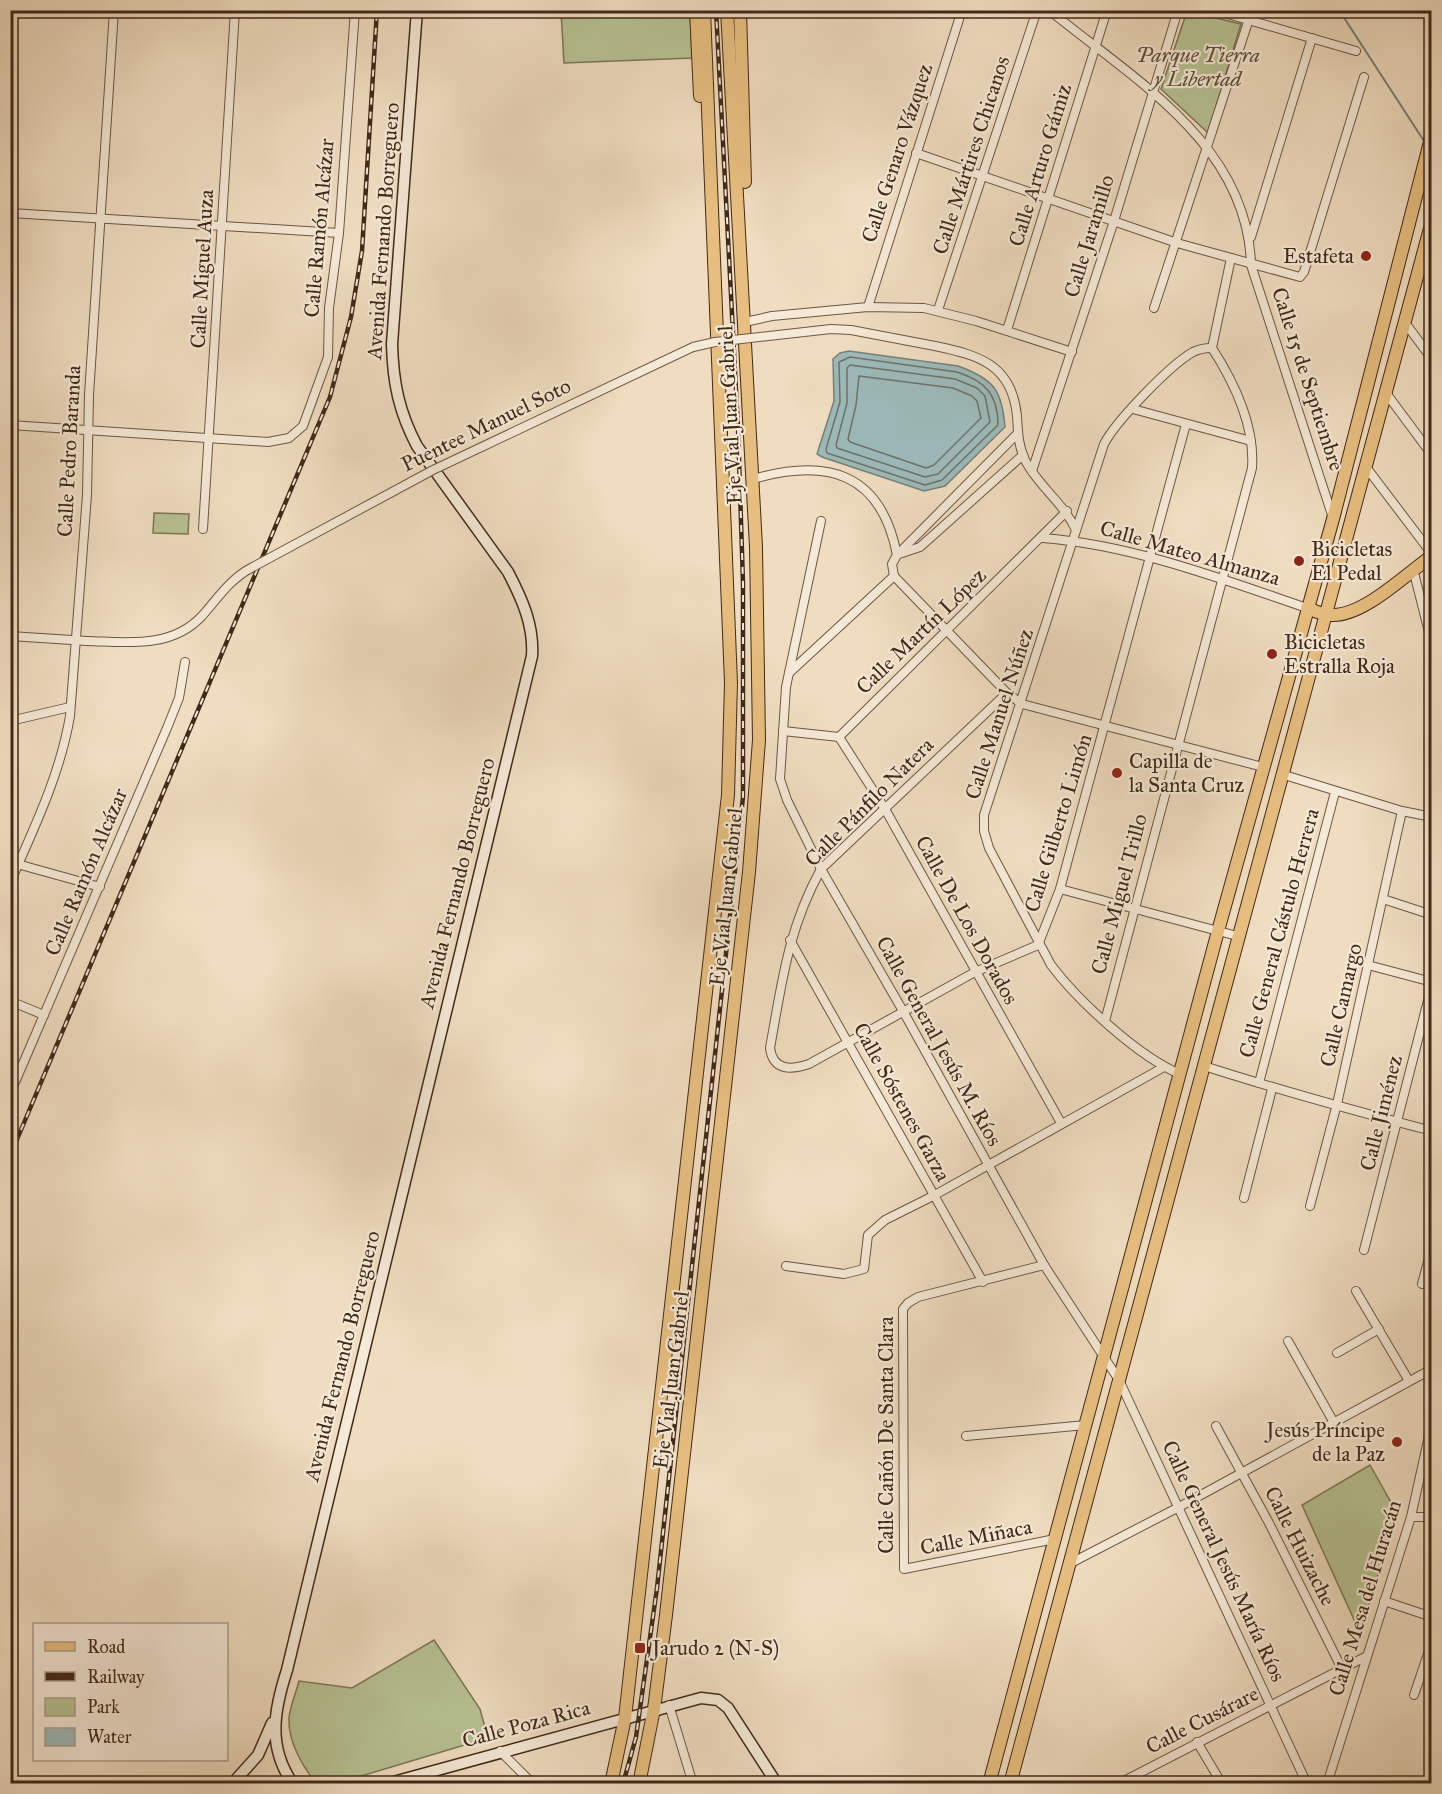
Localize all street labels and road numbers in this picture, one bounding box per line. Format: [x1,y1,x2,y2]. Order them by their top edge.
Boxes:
street label: Calle Mártires Chicanos [927,52,1015,258]
street label: Calle Genaro Vázquez [856,60,938,246]
street label: Calle Arturo Gámiz [1003,80,1077,249]
street label: Avenida Fernando Borreguero [361,101,405,361]
street label: Calle Ramón Alcázar [298,137,340,319]
street label: Calle Jaramillo [1058,171,1120,300]
street label: Calle Miguel Auza [185,189,219,349]
street label: Calle 15 de Septiembre [1266,284,1350,474]
street label: Eje Vial Juan Gabriel [712,325,748,505]
street label: Calle Pedro Baranda [52,364,86,537]
street label: Puentee Manuel Soto [397,373,575,477]
street label: Calle Mateo Almanza [1097,515,1283,591]
street label: Calle Martín López [851,562,992,700]
street label: Calle Manuel Núñez [959,625,1039,803]
street label: Calle Gilberto Limón [1019,731,1097,915]
street label: Calle Pánfilo Natera [799,732,939,872]
street label: Avenida Fernando Borreguero [413,755,501,1012]
street label: Calle Ramón Alcázar [39,784,133,960]
street label: Calle General Cástulo Herrera [1233,805,1325,1060]
street label: Eje Vial Juan Gabriel [704,806,748,987]
street label: Calle Miguel Trillo [1085,811,1153,977]
street label: Calle De Los Dorados [910,831,1024,1009]
street label: Calle General Jesús M. Ríos [870,931,1008,1151]
street label: Calle Camargo [1314,941,1368,1069]
street label: Calle Sóstenes Garza [848,1018,956,1186]
street label: Calle Jiménez [1354,1052,1408,1173]
street label: Avenida Fernando Borreguero [298,1228,386,1485]
street label: Eje Vial Juan Gabriel [647,1289,695,1470]
street label: Calle Cañón De Santa Clara [873,1316,899,1554]
street label: Calle General Jesús María Ríos [1157,1436,1291,1686]
street label: Calle Huizache [1259,1482,1341,1610]
street label: Calle Mesa del Huracán [1323,1497,1407,1699]
street label: Calle Miñaca [918,1513,1034,1561]
street label: Calle Cusárare [1141,1680,1263,1760]
street label: Calle Poza Rica [459,1694,593,1754]

